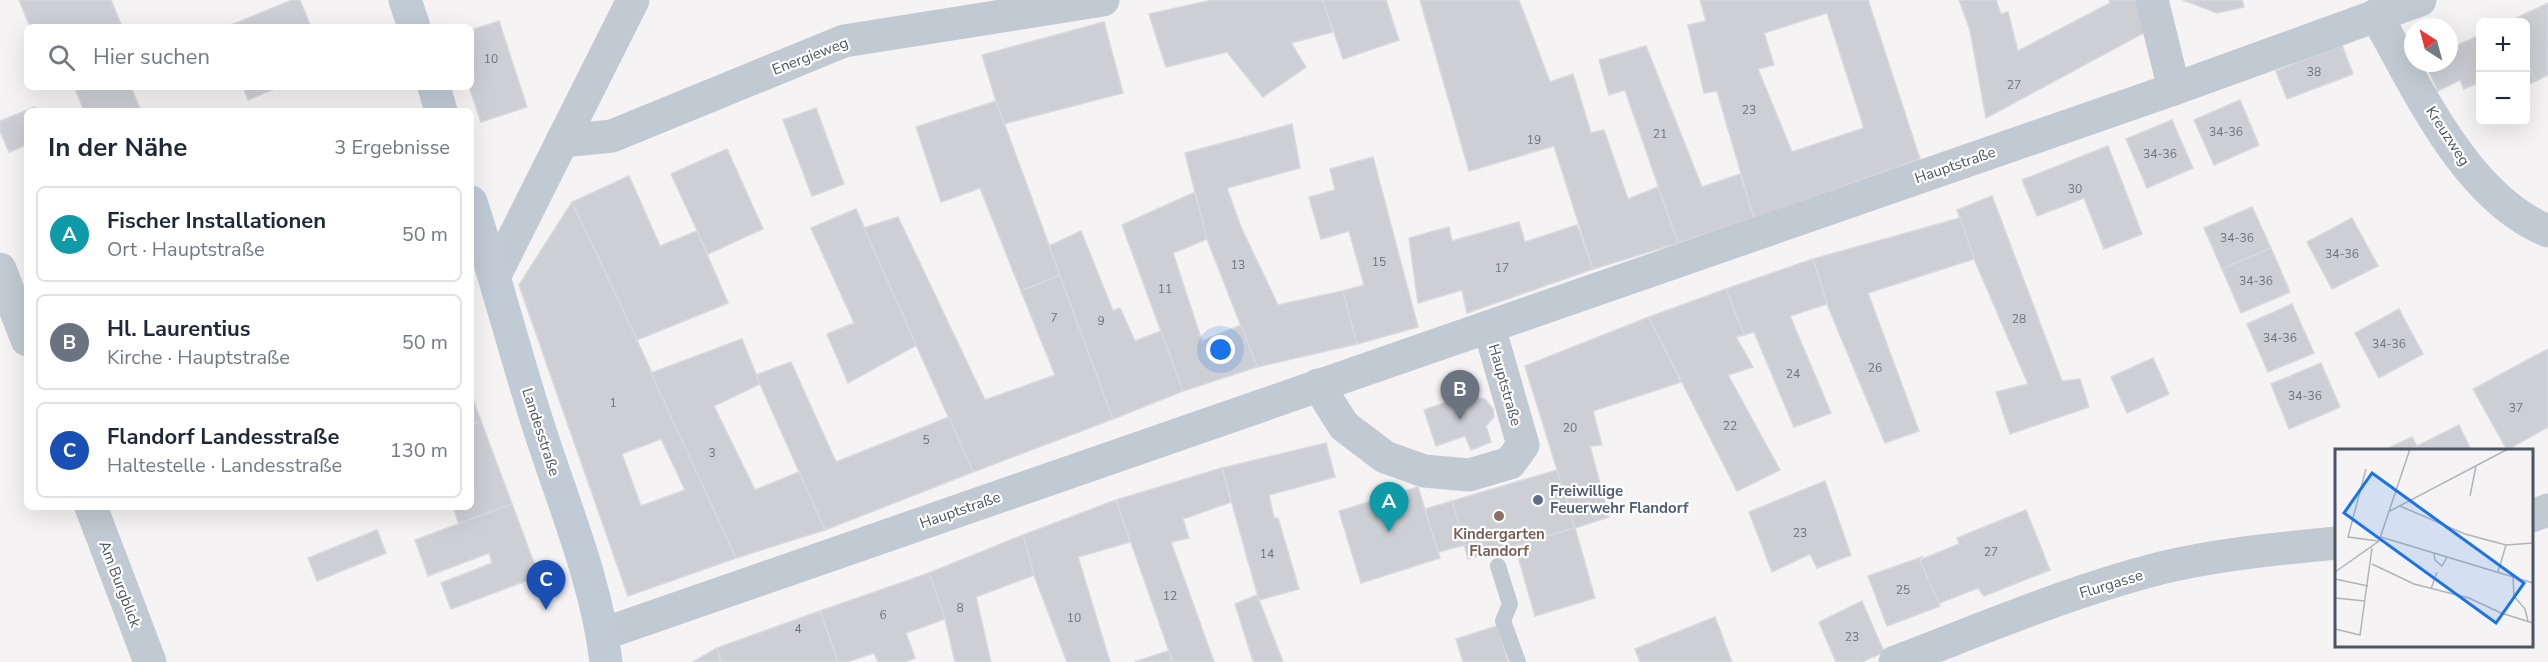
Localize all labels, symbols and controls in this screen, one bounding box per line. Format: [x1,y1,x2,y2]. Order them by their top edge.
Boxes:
north arrow [2404,18,2458,72]
map controls [2476,18,2530,126]
button: + [2476,18,2530,72]
search box [24,24,474,90]
street label: Energieweg [769,32,851,80]
icon: search [45,41,78,74]
text: Hier suchen [93,42,210,72]
house number: 10 [484,51,498,67]
house number: 38 [2307,64,2321,80]
button: − [2476,72,2530,126]
house number: 27 [2007,77,2021,93]
house number: 23 [1742,102,1756,118]
street label: Kreuzweg [2421,102,2475,170]
house number: 34-36 [2209,124,2243,140]
house number: 21 [1653,126,1667,142]
text: In der Nähe [48,130,187,165]
house number: 19 [1527,132,1541,148]
text: 3 Ergebnisse [334,134,450,161]
street label: Hauptstraße [1912,142,1998,188]
house number: 34-36 [2143,146,2177,162]
house number: 30 [2068,181,2082,197]
text: Fischer Installationen [107,206,326,236]
text: A [62,221,77,248]
text: 50 m [402,221,448,248]
house number: 34-36 [2220,230,2254,246]
text: Ort · Hauptstraße [107,236,265,263]
house number: 34-36 [2325,246,2359,262]
house number: 15 [1372,254,1386,270]
house number: 13 [1231,257,1245,273]
house number: 17 [1495,260,1509,276]
house number: 34-36 [2239,273,2273,289]
house number: 11 [1158,281,1172,297]
house number: 7 [1050,310,1058,326]
house number: 28 [2012,311,2026,327]
house number: 9 [1097,313,1105,329]
text: Hl. Laurentius [107,314,251,344]
text: B [63,329,76,356]
text: 50 m [402,329,448,356]
house number: 34-36 [2263,330,2297,346]
your location [1206,335,1235,364]
house number: 34-36 [2372,336,2406,352]
street label: Hauptstraße [1484,342,1526,428]
text: Kirche · Hauptstraße [107,344,290,371]
house number: 26 [1868,360,1882,376]
house number: 24 [1786,366,1800,382]
pin: B [1440,370,1480,420]
street label: Landesstraße [517,385,565,479]
house number: 34-36 [2288,388,2322,404]
house number: 1 [609,395,617,411]
house number: 37 [2509,400,2523,416]
house number: 22 [1723,418,1737,434]
house number: 20 [1563,420,1577,436]
text: Flandorf Landesstraße [107,422,339,452]
house number: 5 [922,432,930,448]
text: C [63,437,76,464]
text: 130 m [390,437,448,464]
house number: 3 [708,445,716,461]
inset map [2335,449,2533,647]
text: Haltestelle · Landesstraße [107,452,342,479]
place label: Freiwillige Feuerwehr Flandorf [1550,481,1689,518]
pin: A [1370,482,1408,532]
street label: Hauptstraße [917,487,1003,533]
marker: Freiwillige Feuerwehr Flandorf [1531,493,1545,507]
marker: Kindergarten Flandorf [1492,509,1506,523]
place label: Kindergarten Flandorf [1453,524,1545,561]
house number: 23 [1793,525,1807,541]
street label: Am Burgblick [94,538,146,631]
house number: 27 [1984,544,1998,560]
house number: 14 [1260,546,1274,562]
pin: C [526,560,566,610]
street label: Flurgasse [2077,565,2145,603]
house number: 25 [1896,582,1910,598]
house number: 12 [1163,588,1177,604]
house number: 8 [956,600,964,616]
house number: 6 [879,607,887,623]
house number: 10 [1067,610,1081,626]
house number: 4 [794,621,802,637]
house number: 23 [1845,629,1859,645]

